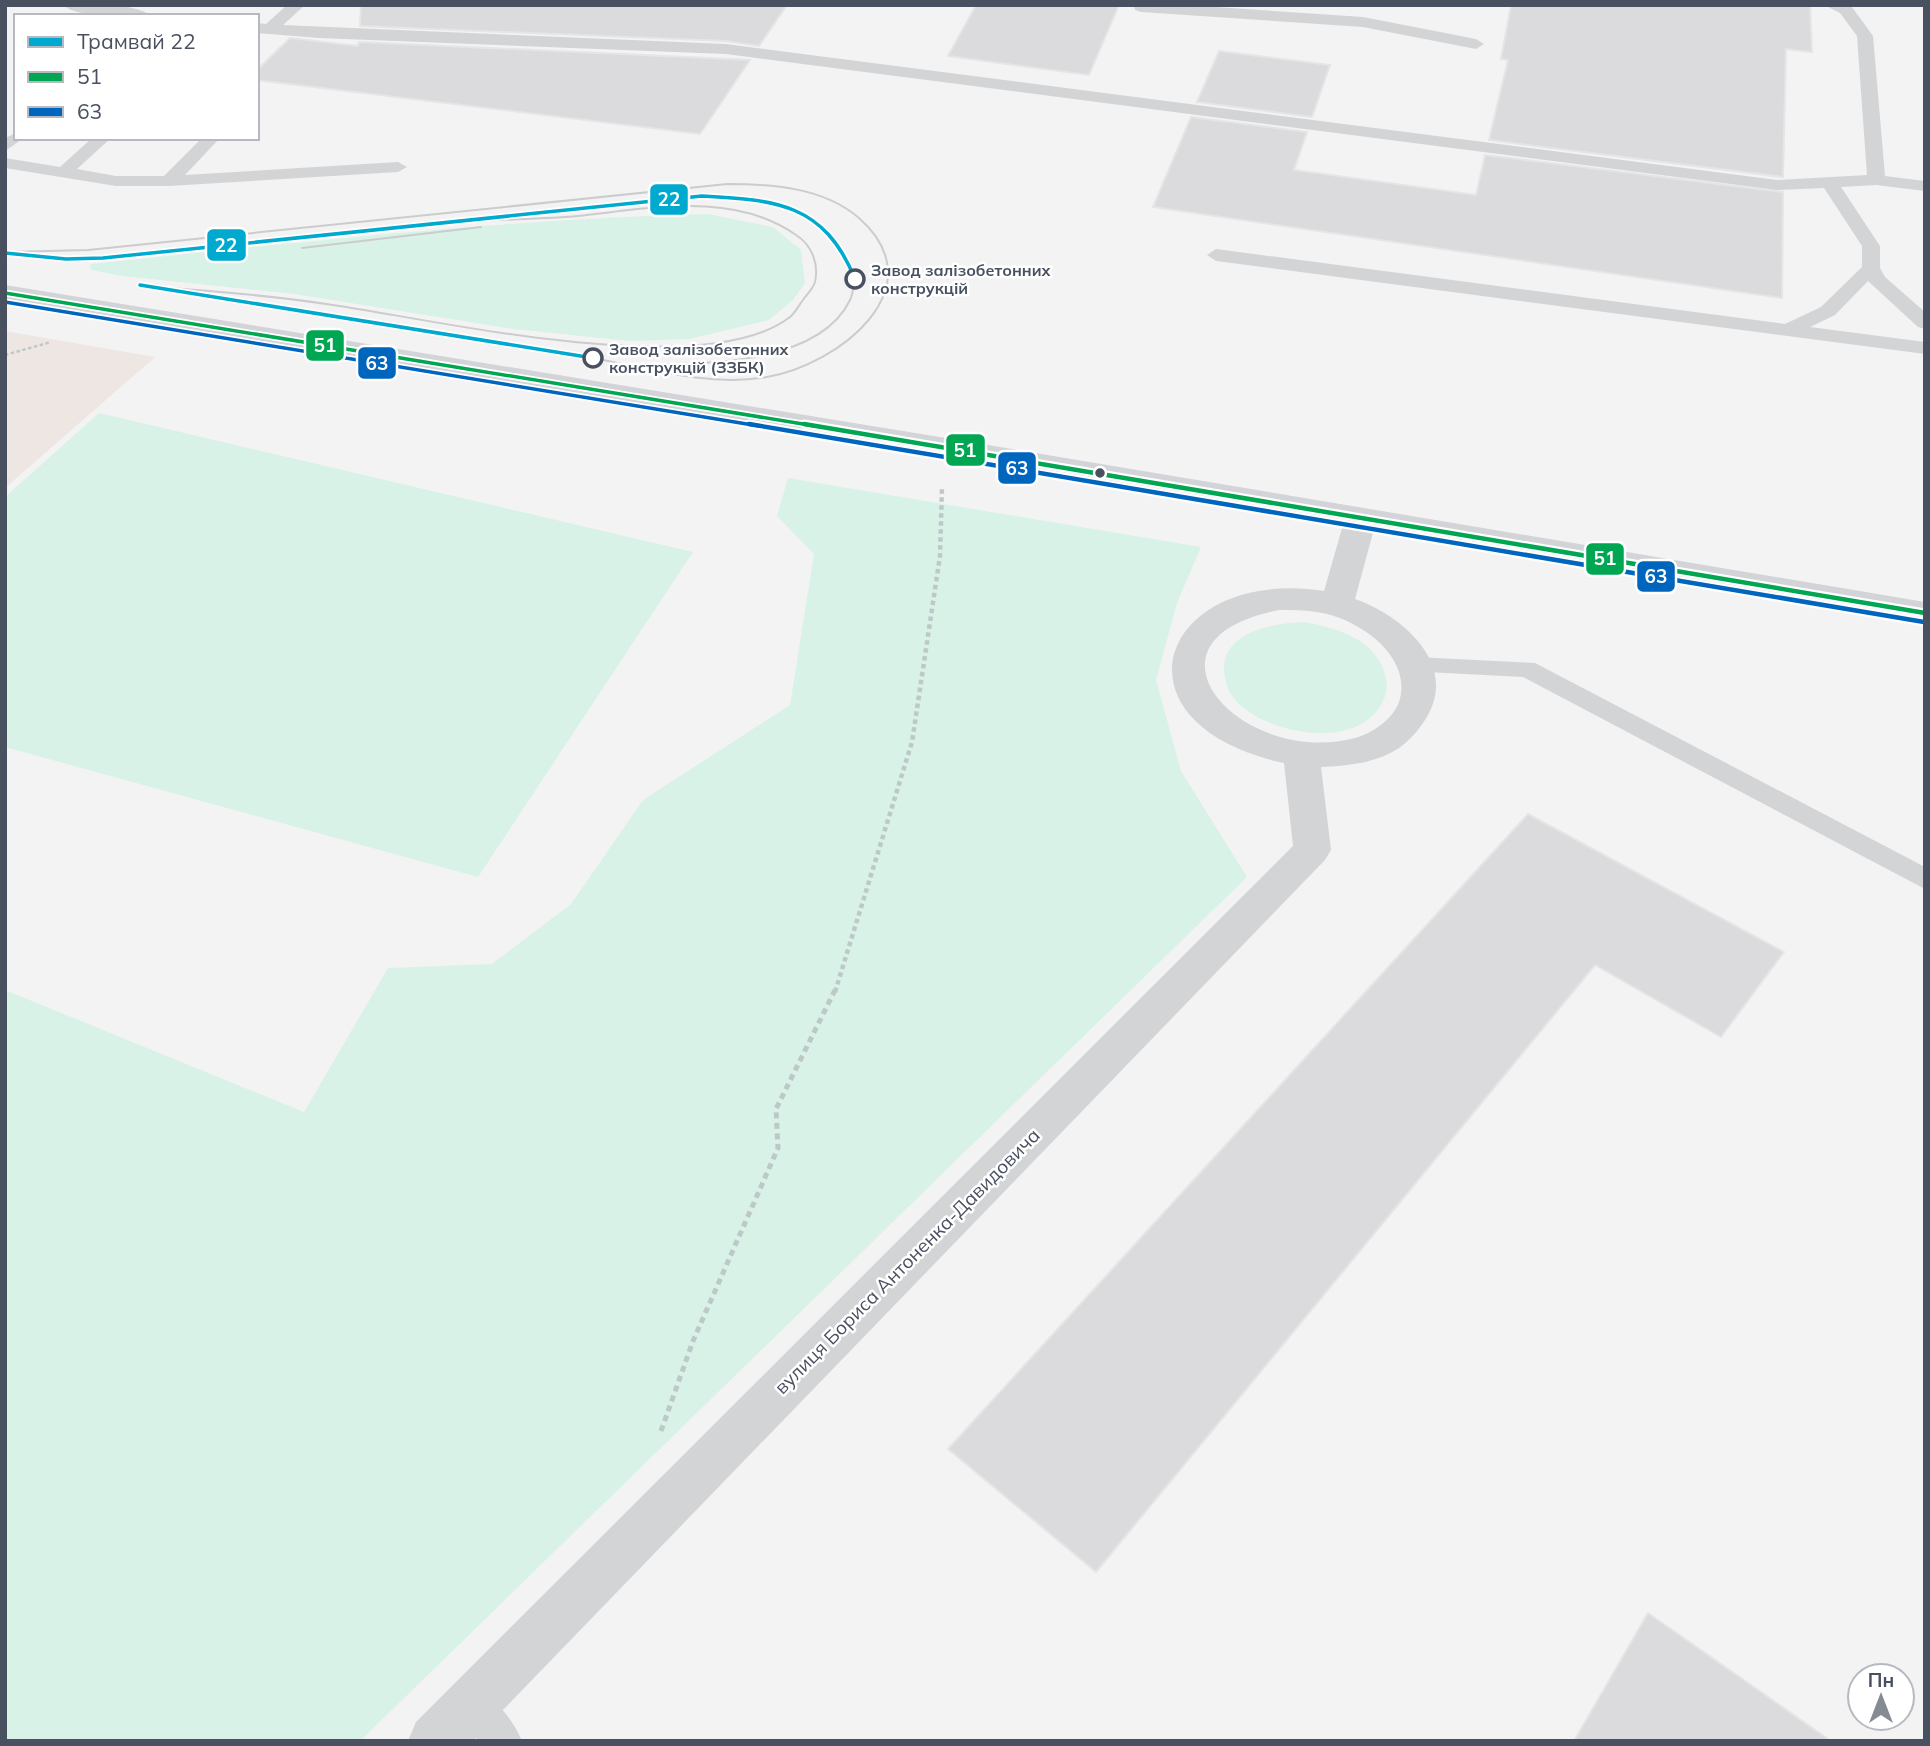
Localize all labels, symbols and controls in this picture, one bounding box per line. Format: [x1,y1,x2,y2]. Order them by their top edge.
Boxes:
legend [14,14,259,140]
text: Трамвай 22 [77,28,196,54]
text: 51 [77,63,102,89]
text: 63 [77,98,102,124]
line badge: 22 [649,183,689,216]
text: 22 [658,187,680,211]
line badge: 22 [206,228,247,262]
text: 22 [215,233,237,257]
place label: Завод залізобетонних конструкцій [871,260,1052,298]
marker: Завод залізобетонних конструкцій [845,269,865,289]
line badge: 51 [305,329,345,362]
text: 51 [314,333,336,357]
place label: Завод залізобетонних конструкцій (ЗЗБК) [609,339,790,377]
line badge: 63 [357,346,397,380]
marker: Завод залізобетонних конструкцій (ЗЗБК) [583,348,603,368]
text: 63 [366,351,388,375]
line badge: 51 [945,433,986,467]
text: 51 [954,438,976,462]
line badge: 63 [997,451,1037,485]
text: 63 [1006,456,1028,480]
unlabelled marker [1093,466,1107,480]
line badge: 51 [1585,542,1625,576]
text: 51 [1594,546,1616,570]
line badge: 63 [1636,560,1676,593]
text: 63 [1645,564,1667,588]
street label: вулиця Бориса Антоненка-Давидовича [769,1123,1045,1399]
north arrow [1846,1662,1916,1732]
text: Пн [1868,1668,1894,1692]

